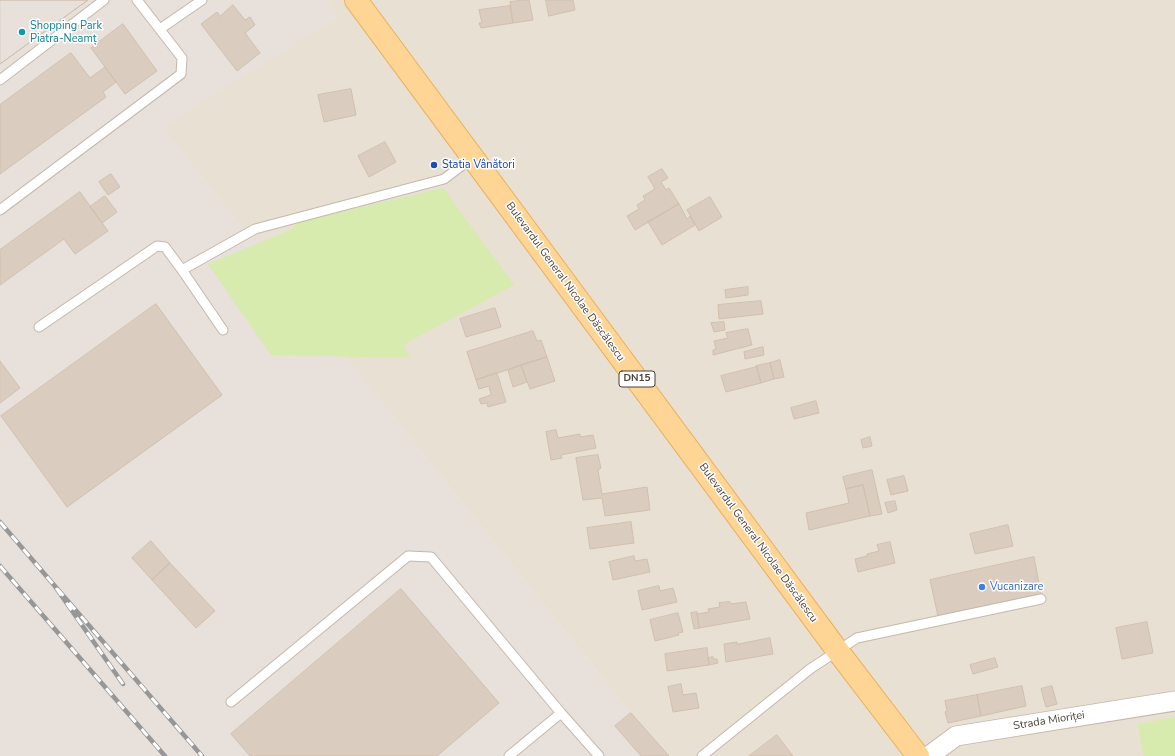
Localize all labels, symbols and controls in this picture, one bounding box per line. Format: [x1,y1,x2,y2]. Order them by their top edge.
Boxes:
place label: Shopping Park Piatra-Neamț [30,19,102,45]
marker: Shopping Park Piatra-Neamț [17,27,27,37]
place label: Statia Vânători [442,158,515,172]
marker: Statia Vânători [429,160,439,170]
street label: Bulevardul General Nicolae Dăscălescu [503,200,627,364]
road number: DN15 [619,371,655,387]
street label: Bulevardul General Nicolae Dăscălescu [696,461,820,625]
place label: Vucanizare [990,580,1043,594]
marker: Vucanizare [977,582,987,592]
street label: Strada Mioriței [1012,709,1086,733]

